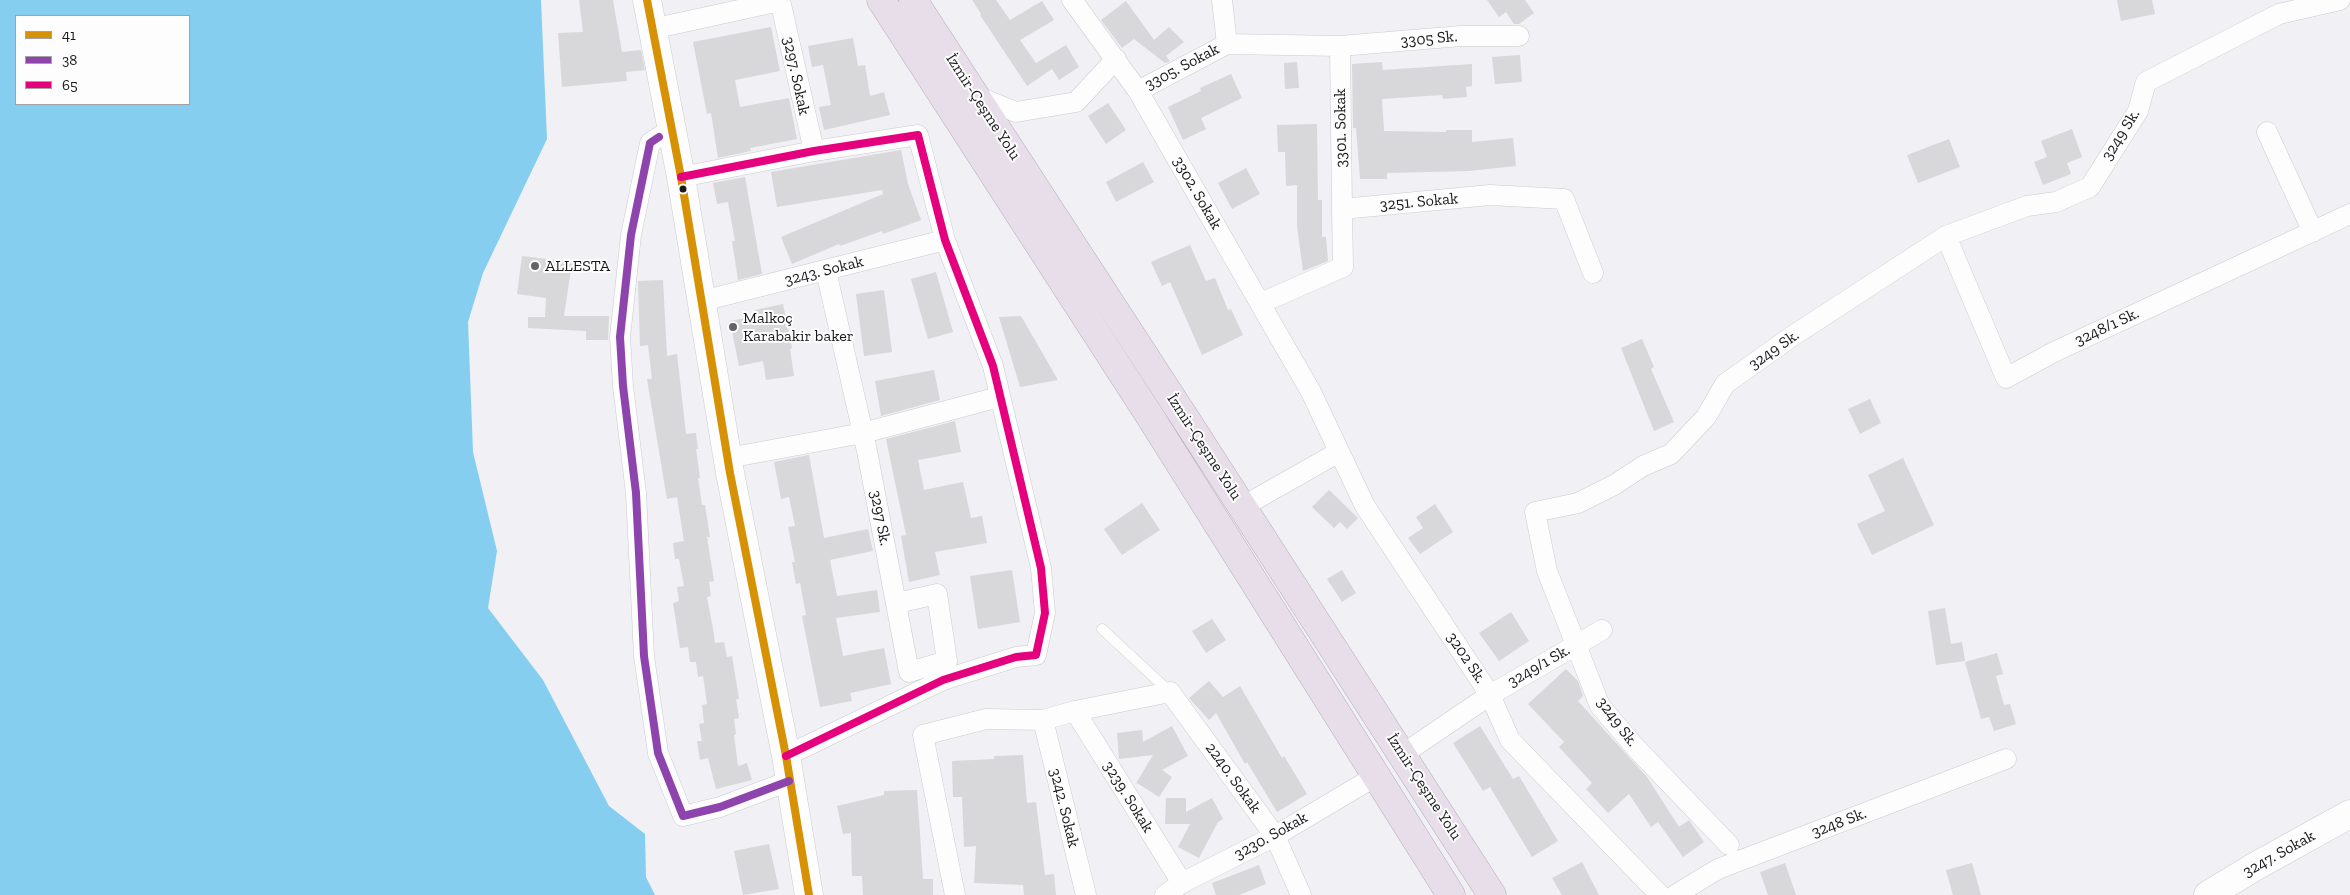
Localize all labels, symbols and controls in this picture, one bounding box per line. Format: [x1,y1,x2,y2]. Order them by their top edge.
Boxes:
legend [15,15,190,105]
text: 41 [62,26,76,44]
street label: 3305 Sk. [1400,27,1458,51]
street label: 3297. Sokak [778,35,814,117]
street label: 3305. Sokak [1142,39,1222,95]
street label: İzmir-Çeşme Yolu [941,50,1025,164]
text: 38 [62,51,77,69]
text: 65 [62,76,78,94]
street label: 3301. Sokak [1331,88,1351,168]
street label: 3249 Sk. [2098,106,2144,164]
street label: 3302. Sokak [1168,153,1226,233]
unlabelled marker [678,184,688,194]
street label: 3251. Sokak [1379,189,1459,215]
street label: 3243. Sokak [783,252,865,290]
place label: ALLESTA [545,256,610,276]
marker: ALLESTA [529,260,541,272]
street label: 3248/1 Sk. [2072,304,2142,350]
place label: Malkoç Karabakir baker [743,308,853,346]
marker: Malkoç Karabakir baker [727,321,739,333]
street label: 3249 Sk. [1745,326,1803,374]
street label: İzmir-Çeşme Yolu [1162,390,1246,504]
street label: 3297 Sk. [865,489,895,547]
street label: 3202 Sk. [1442,629,1490,687]
street label: 3249/1 Sk. [1504,641,1574,691]
street label: 3249 Sk. [1592,693,1642,751]
street label: İzmir-Çeşme Yolu [1382,730,1466,844]
street label: 2240. Sokak [1201,739,1265,817]
street label: 3239. Sokak [1099,758,1157,836]
street label: 3242. Sokak [1045,766,1083,850]
street label: 3248 Sk. [1809,804,1869,842]
street label: 3230. Sokak [1231,808,1311,864]
street label: 3247. Sokak [2240,826,2318,882]

